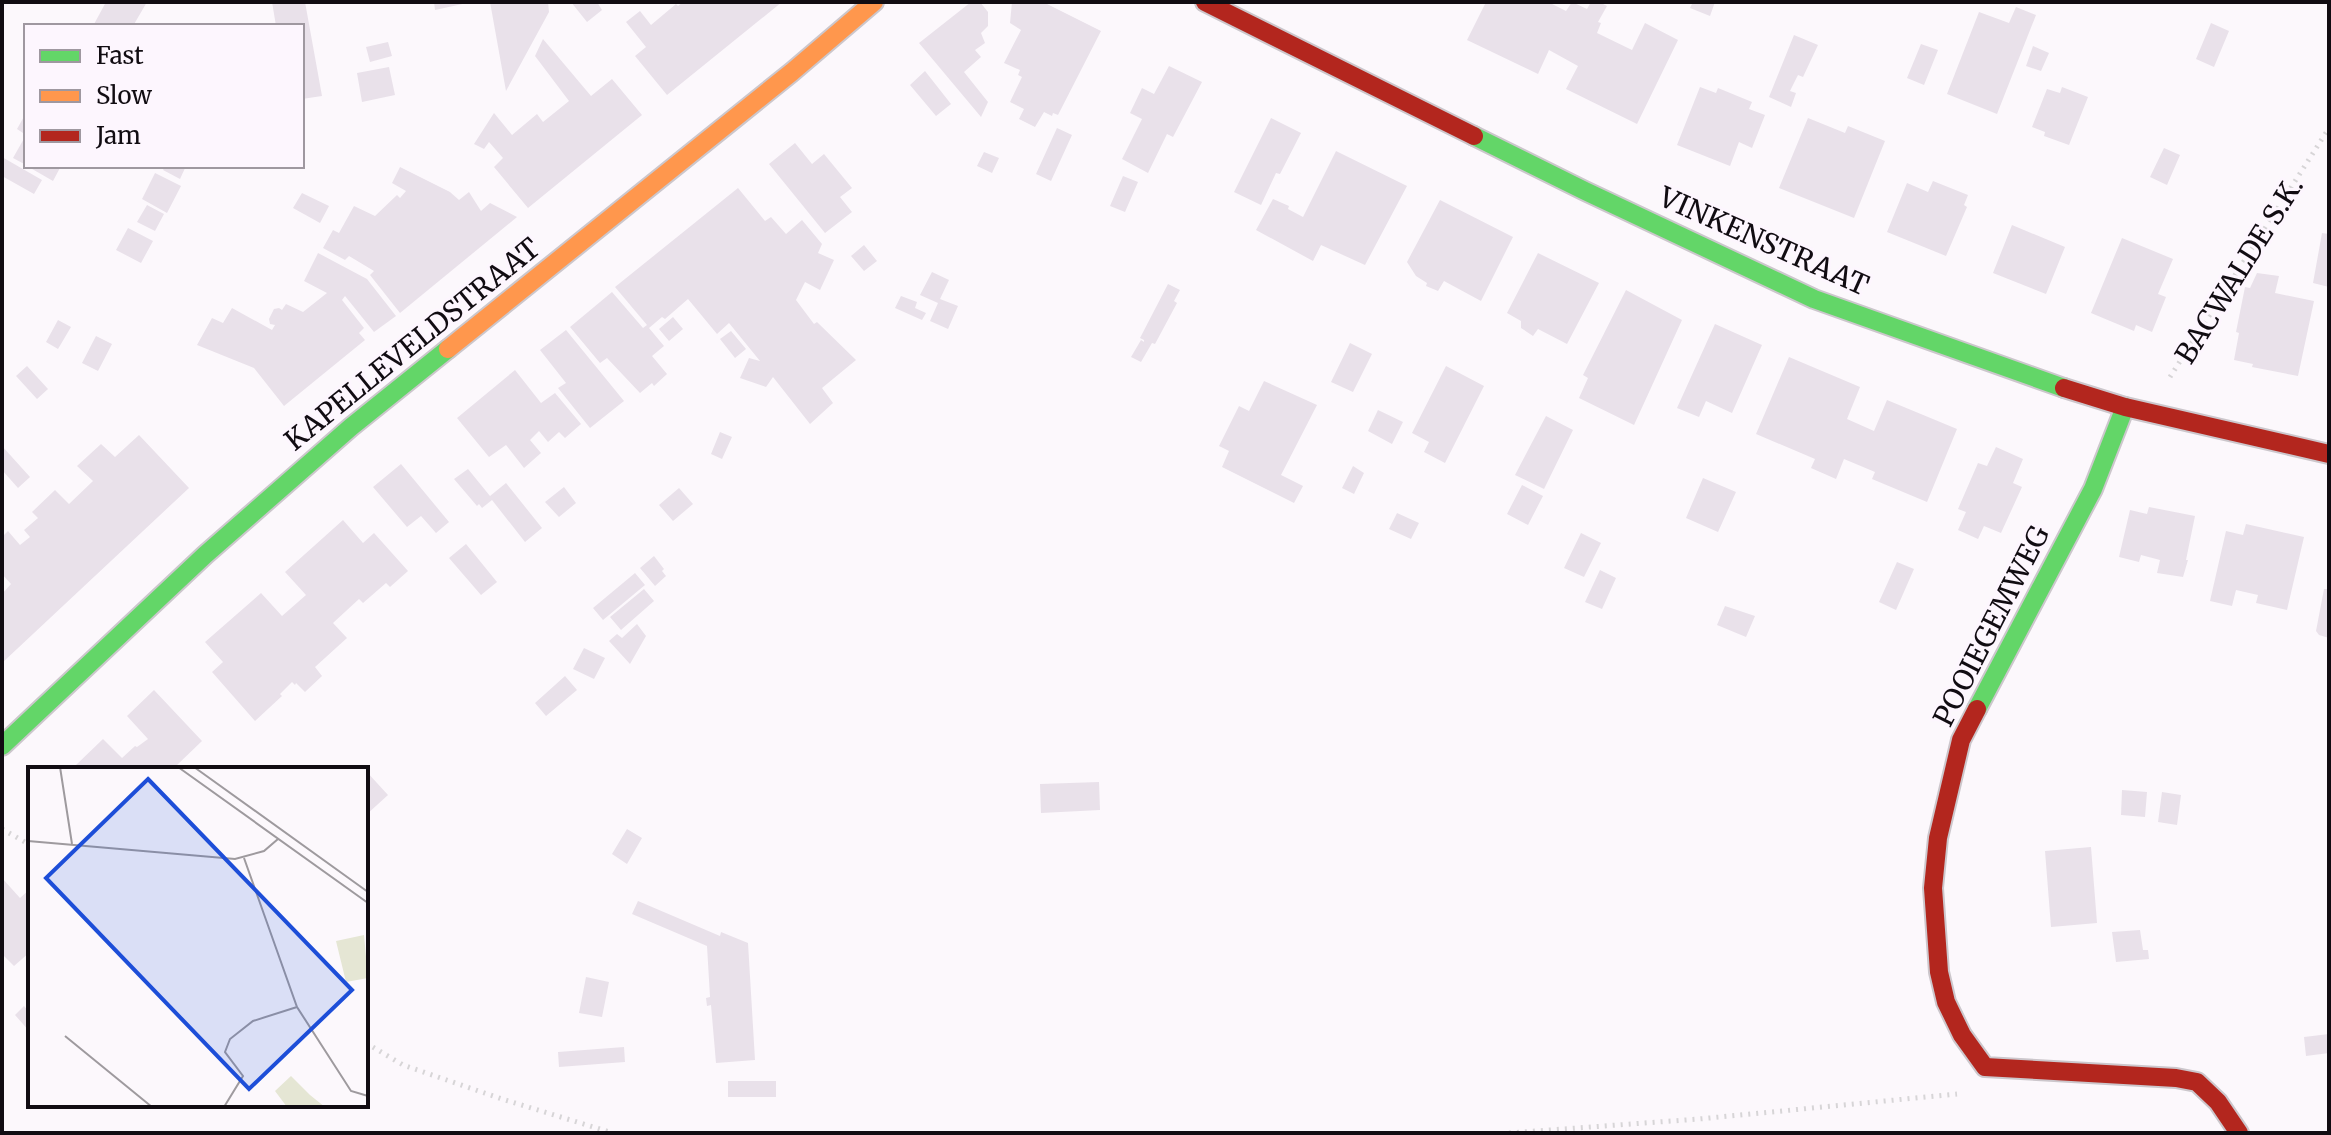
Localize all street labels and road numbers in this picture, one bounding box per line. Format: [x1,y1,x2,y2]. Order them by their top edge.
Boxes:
street label: BACWALDE S.K. [2167,170,2311,370]
street label: VINKENSTRAAT [1653,178,1874,303]
street label: KAPELLEVELDSTRAAT [277,230,547,458]
street label: POOIEGEMWEG [1925,520,2057,732]

